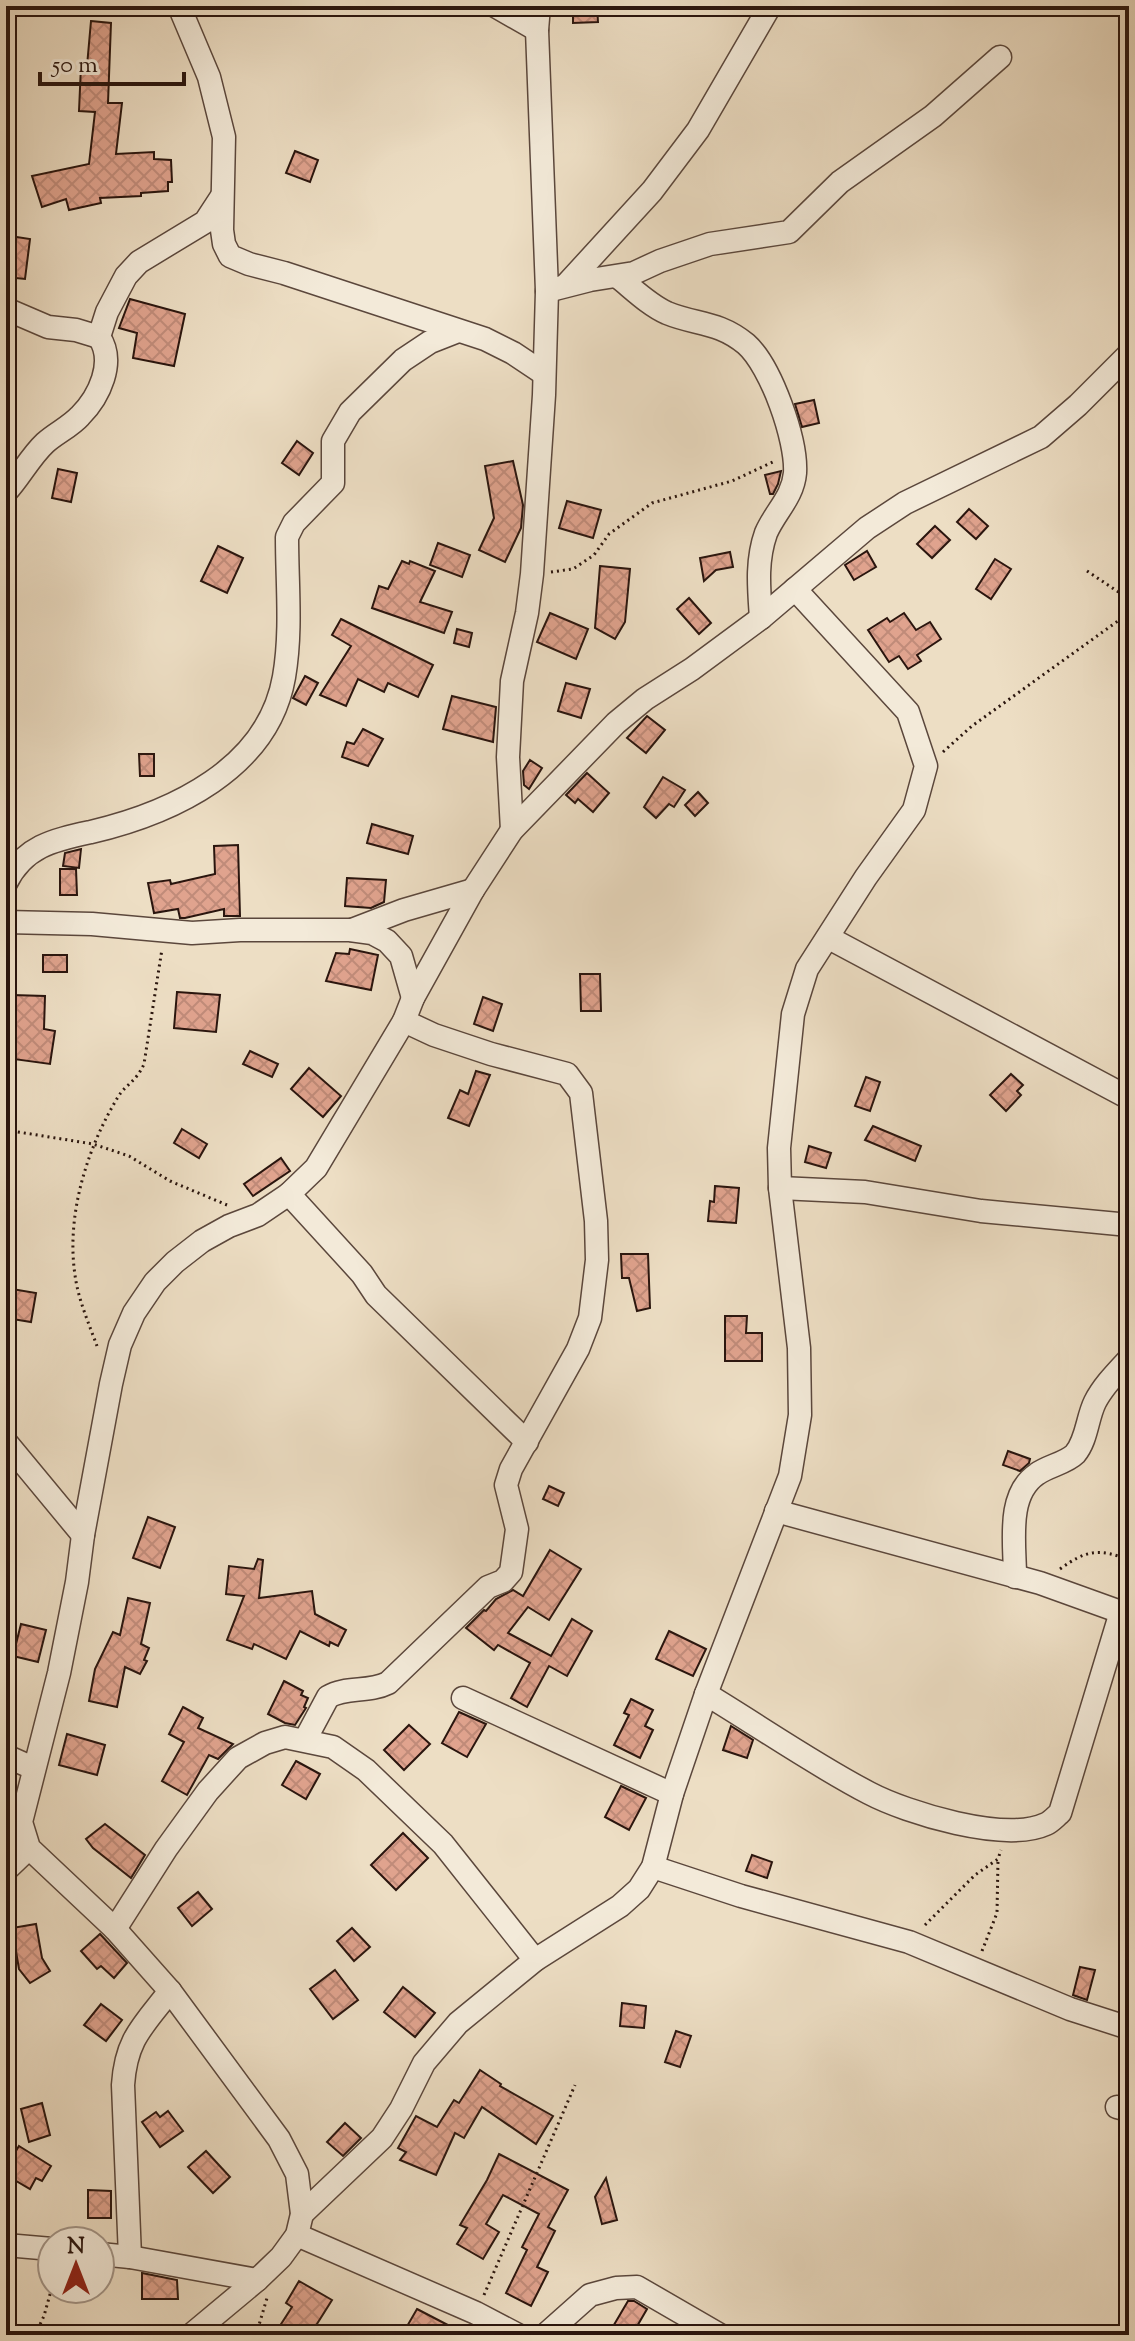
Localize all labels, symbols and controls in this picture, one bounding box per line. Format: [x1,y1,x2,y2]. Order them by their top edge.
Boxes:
scale bar [40,36,184,86]
text: 50 m [50,49,98,83]
north arrow [36,2225,116,2305]
text: N [67,2232,85,2264]

